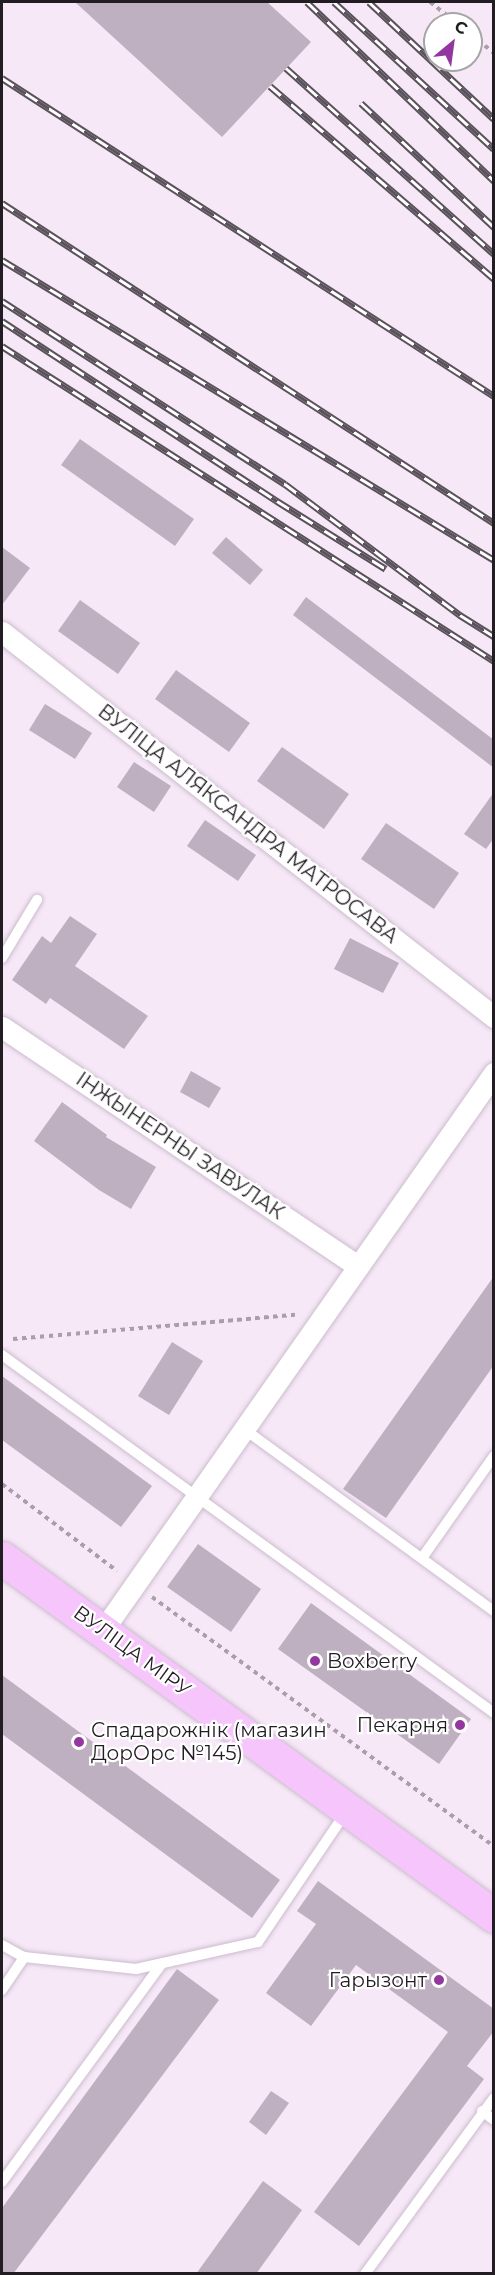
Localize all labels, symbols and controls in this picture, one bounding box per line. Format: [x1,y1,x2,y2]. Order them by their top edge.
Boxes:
north arrow [423,12,483,72]
text: С [451,16,471,39]
street label: ВУЛІЦА АЛЯКСАНДРА МАТРОСАВА [93,699,403,949]
street label: ІНЖЫНЕРНЫ ЗАВУЛАК [71,1067,289,1225]
street label: ВУЛІЦА МІРУ [69,1600,195,1702]
place label: Boxberry [327,1649,417,1673]
marker: Boxberry [308,1654,322,1668]
place label: Пекарня [357,1713,448,1737]
place label: Спадарожнік (магазин ДорОрс №145) [91,1718,327,1765]
marker: Пекарня [453,1718,467,1732]
marker: Спадарожнік (магазин ДорОрс №145) [72,1735,86,1749]
place label: Гарызонт [329,1968,427,1992]
marker: Гарызонт [432,1973,446,1987]

